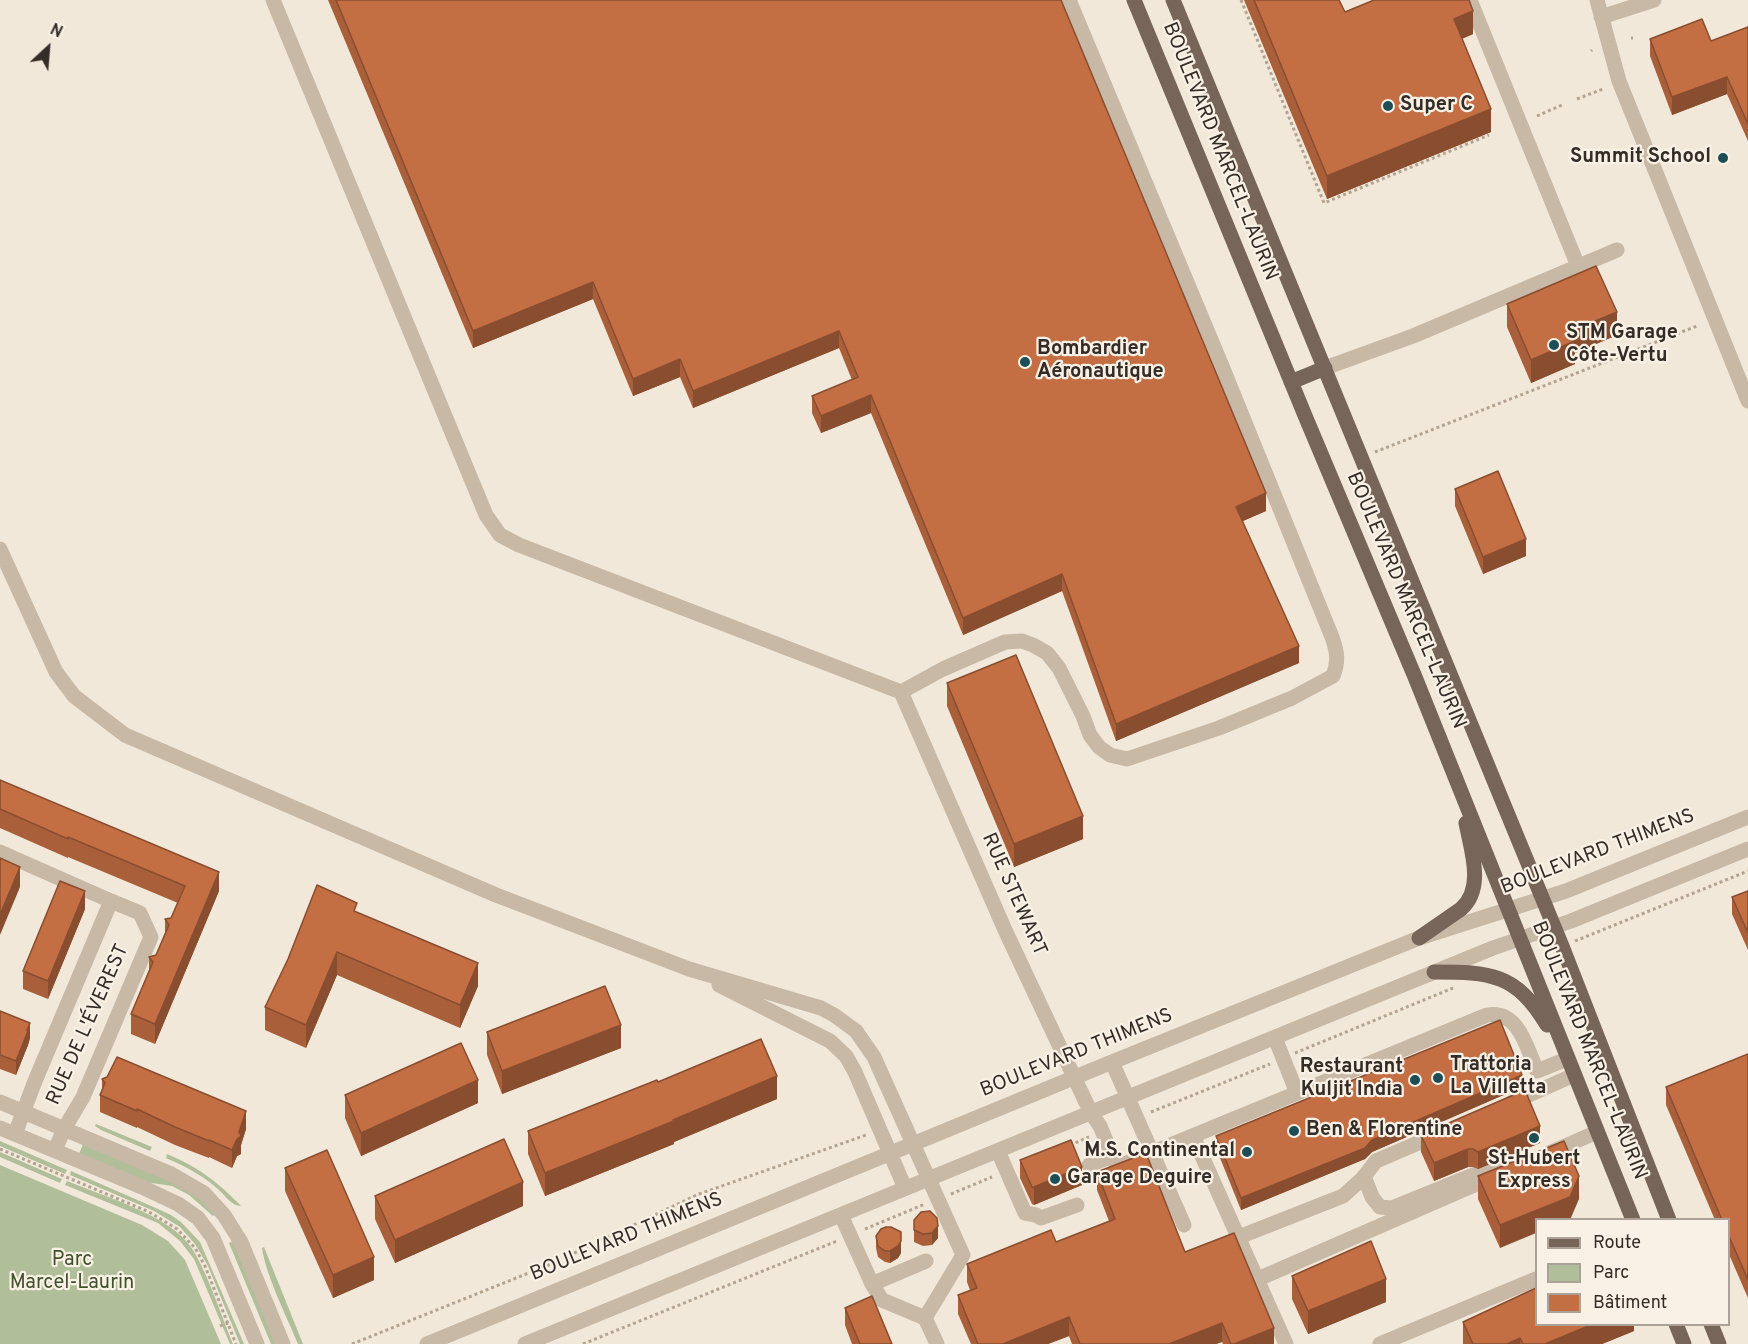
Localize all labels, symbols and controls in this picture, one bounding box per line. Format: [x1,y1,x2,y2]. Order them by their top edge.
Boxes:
north arrow [18,18,78,78]
street label: BOULEVARD MARCEL-LAURIN [1156,19,1282,285]
text: N [46,20,65,43]
place label: Super C [1400,94,1473,118]
marker: Super C [1381,99,1395,113]
place label: Summit School [1570,146,1711,170]
marker: Summit School [1716,151,1730,165]
place label: STM Garage Côte-Vertu [1566,322,1678,369]
place label: Bombardier Aéronautique [1037,338,1164,385]
marker: STM Garage Côte-Vertu [1547,338,1561,352]
marker: Bombardier Aéronautique [1018,355,1032,369]
street label: BOULEVARD MARCEL-LAURIN [1340,469,1470,733]
street label: BOULEVARD THIMENS [1498,805,1698,901]
street label: RUE STEWART [975,830,1051,960]
street label: BOULEVARD MARCEL-LAURIN [1525,918,1651,1184]
street label: RUE DE L'ÉVEREST [43,941,135,1109]
street label: BOULEVARD THIMENS [977,1004,1177,1104]
place label: Trattoria La Villetta [1450,1054,1546,1101]
place label: Restaurant Kuljit India [1300,1056,1403,1103]
marker: Trattoria La Villetta [1431,1071,1445,1085]
marker: Restaurant Kuljit India [1408,1073,1422,1087]
place label: Ben & Florentine [1306,1119,1462,1143]
marker: Ben & Florentine [1287,1124,1301,1138]
marker: St-Hubert Express [1527,1131,1541,1145]
place label: M.S. Continental [1084,1140,1235,1164]
marker: M.S. Continental [1240,1145,1254,1159]
place label: St-Hubert Express [1488,1148,1580,1195]
place label: Garage Deguire [1067,1167,1212,1191]
marker: Garage Deguire [1048,1172,1062,1186]
street label: BOULEVARD THIMENS [527,1188,727,1288]
legend [1535,1218,1730,1326]
text: Route [1593,1232,1641,1255]
park label: Parc Marcel-Laurin [10,1249,134,1296]
text: Parc [1593,1262,1629,1285]
text: Bâtiment [1593,1292,1667,1315]

